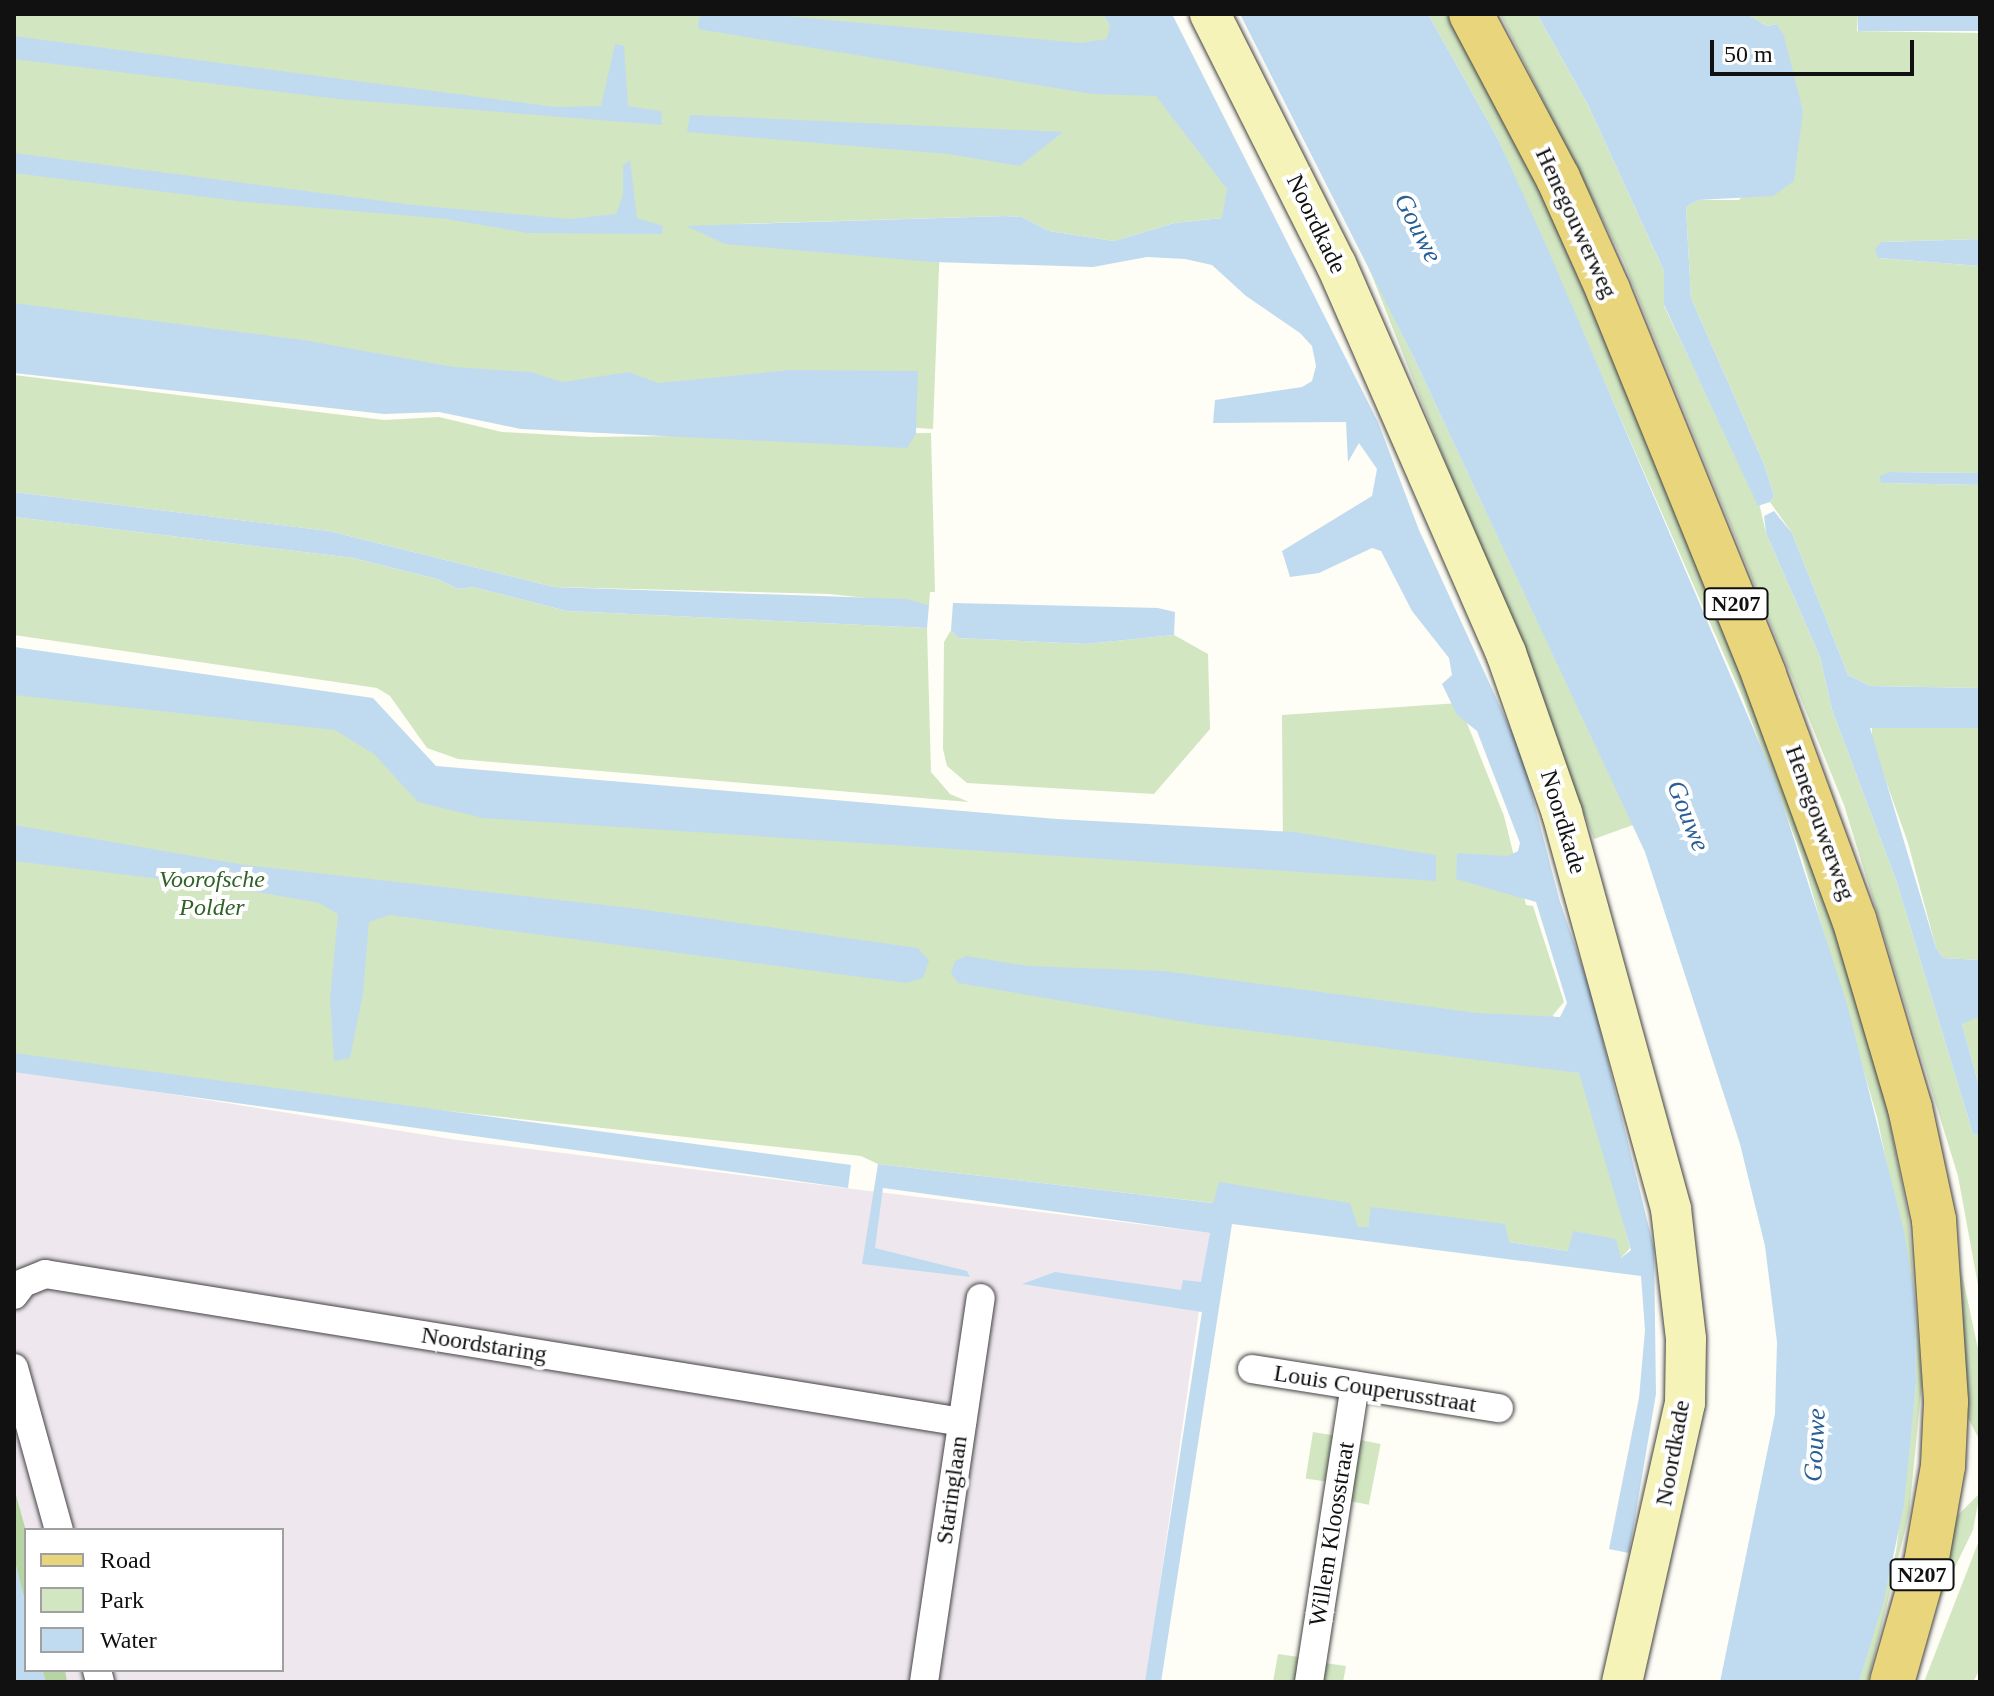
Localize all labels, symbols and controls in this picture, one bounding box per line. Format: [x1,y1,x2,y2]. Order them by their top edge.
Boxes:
scale bar [1714,24,1918,74]
text: 50 m [1724,41,1773,67]
street label: Henegouwerweg [1529,143,1623,303]
street label: Noordkade [1280,170,1352,278]
water label: Gouwe [1387,188,1449,268]
road number: N207 [1702,586,1770,622]
street label: Henegouwerweg [1779,742,1861,904]
street label: Noordkade [1534,767,1592,877]
water label: Gouwe [1660,776,1716,856]
park label: Voorofsche Polder [159,866,265,922]
street label: Noordstaring [419,1321,549,1369]
street label: Louis Couperusstraat [1272,1359,1478,1419]
street label: Noordkade [1650,1398,1696,1508]
water label: Gouwe [1797,1407,1833,1483]
street label: Staringlaan [930,1434,974,1546]
street label: Willem Kloosstraat [1303,1440,1361,1628]
legend [24,1528,284,1672]
text: Road [100,1547,151,1573]
road number: N207 [1888,1557,1956,1593]
text: Park [100,1587,144,1613]
text: Water [100,1627,157,1653]

